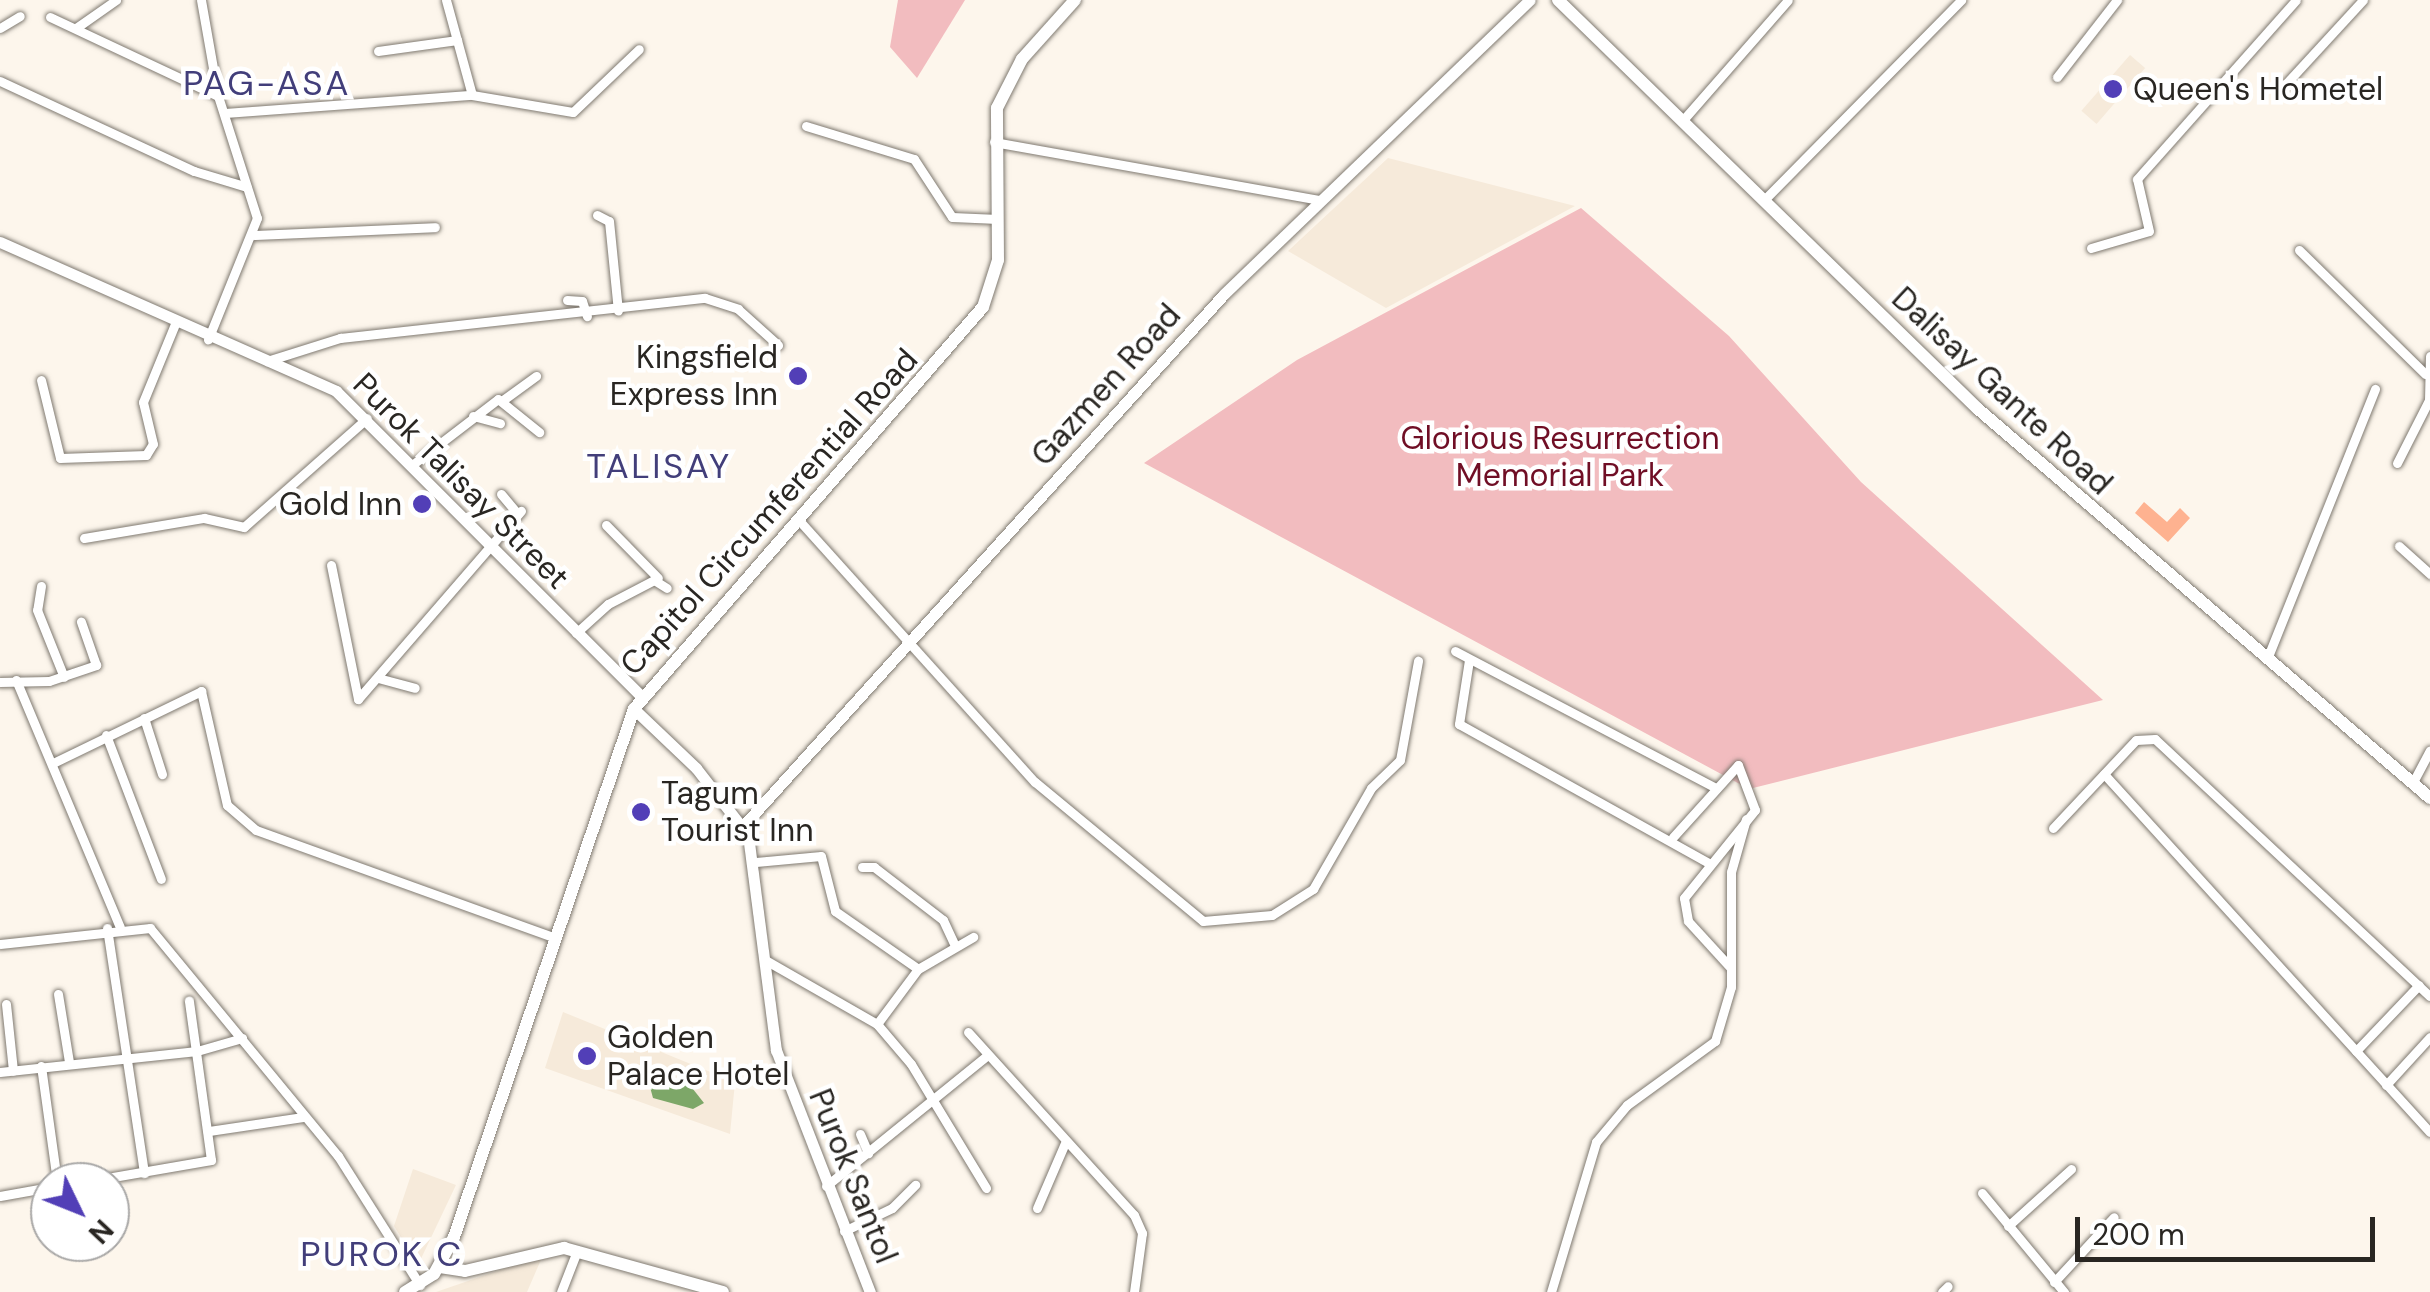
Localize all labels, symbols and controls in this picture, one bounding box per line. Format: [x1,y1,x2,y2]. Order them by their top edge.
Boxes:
district label: PAG-ASA [183,62,351,104]
place label: Queen's Hometel [2133,70,2383,108]
marker: Queen's Hometel [2102,78,2124,100]
street label: Dalisay Gante Road [1884,279,2120,503]
street label: Gazmen Road [1023,296,1189,474]
place label: Kingsfield Express Inn [610,339,778,414]
street label: Capitol Circumferential Road [612,341,926,683]
street label: Purok Talisay Street [345,365,577,597]
marker: Kingsfield Express Inn [787,365,809,387]
park label: Glorious Resurrection Memorial Park [1400,420,1720,495]
district label: TALISAY [586,445,732,487]
place label: Gold Inn [279,485,402,523]
marker: Gold Inn [411,493,433,515]
place label: Tagum Tourist Inn [661,775,814,850]
marker: Tagum Tourist Inn [630,801,652,823]
place label: Golden Palace Hotel [607,1019,789,1094]
marker: Golden Palace Hotel [576,1045,598,1067]
street label: Purok Santol [801,1083,905,1269]
north arrow [30,1162,130,1262]
scale bar [2080,1197,2380,1259]
text: N [80,1211,121,1252]
text: 200 m [2092,1215,2185,1254]
district label: PUROK C [300,1233,464,1275]

